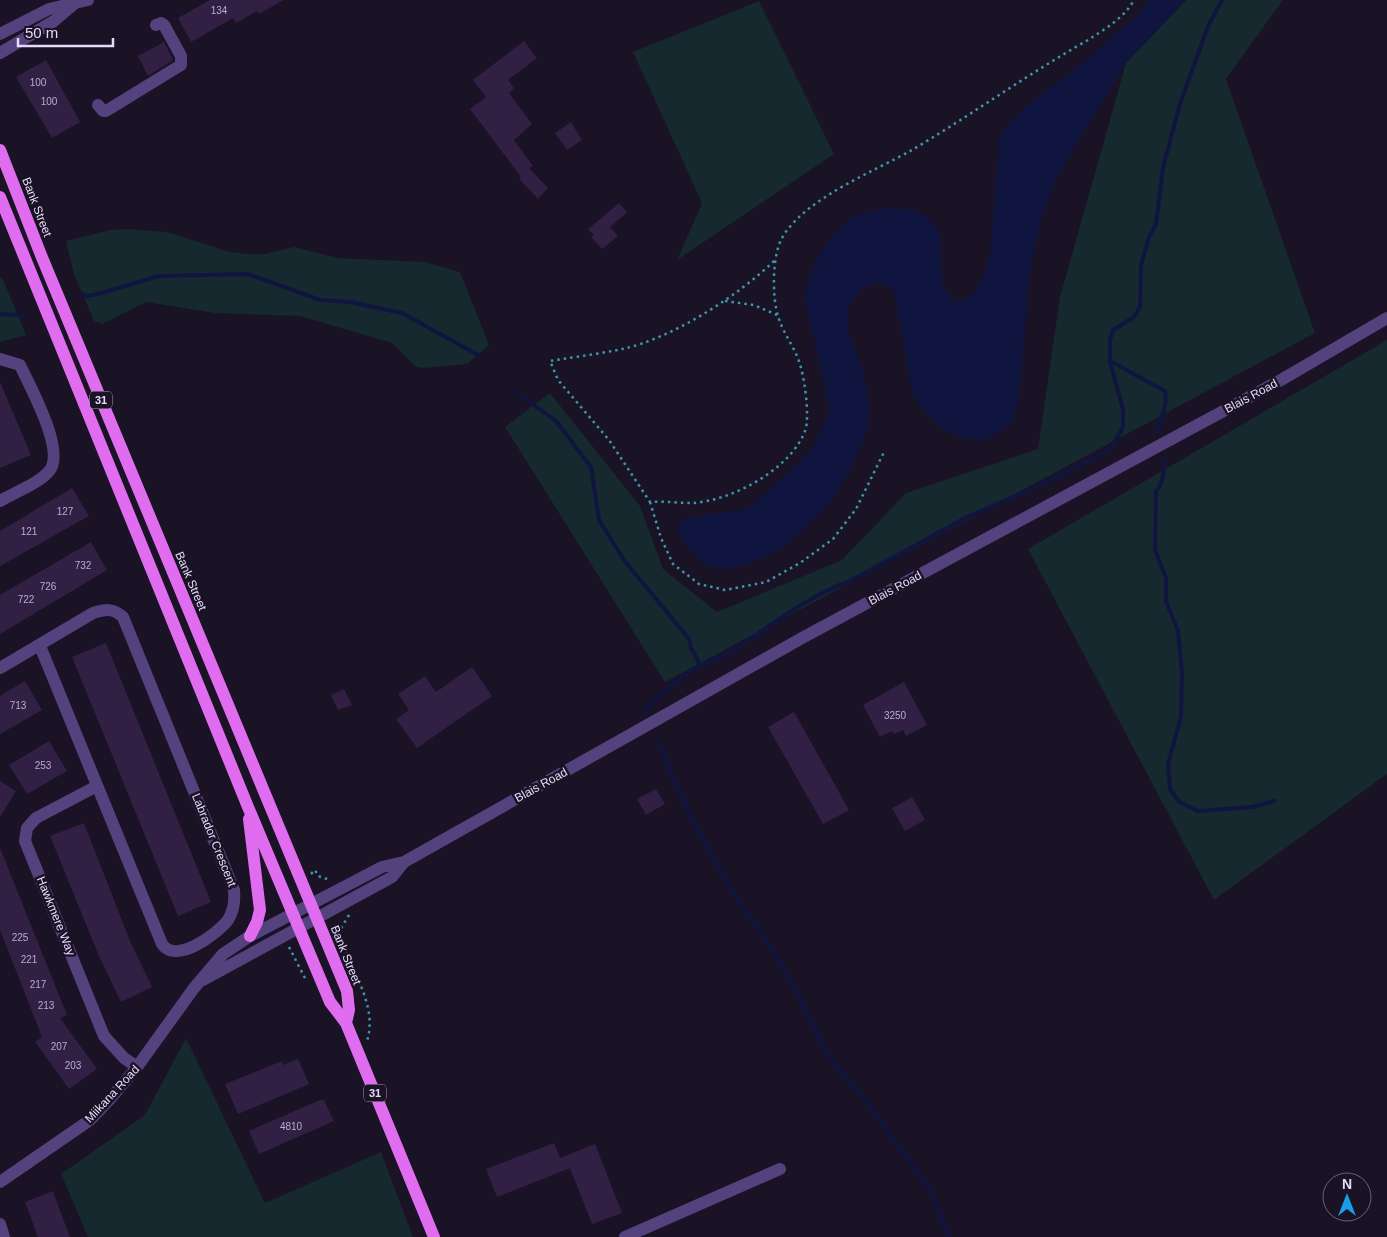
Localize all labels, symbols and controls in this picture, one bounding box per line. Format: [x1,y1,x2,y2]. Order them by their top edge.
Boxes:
house number: 134 [211,5,228,16]
scale bar [18,15,112,47]
text: 50 m [25,24,58,41]
house number: 100 [30,77,47,88]
house number: 100 [41,96,58,107]
street label: Bank Street [19,175,55,239]
street label: Blais Road [1222,376,1280,416]
road number: 31 [90,392,112,408]
house number: 127 [57,506,74,517]
house number: 121 [21,526,38,537]
street label: Bank Street [172,549,210,613]
house number: 732 [75,560,92,571]
street label: Blais Road [866,568,924,608]
house number: 726 [40,581,57,592]
house number: 722 [18,594,35,605]
house number: 713 [10,700,27,711]
house number: 3250 [884,710,907,721]
house number: 253 [35,760,52,771]
street label: Blais Road [512,765,570,805]
street label: Labrador Crescent [189,791,239,889]
street label: Hawkmere Way [34,874,78,958]
street label: Bank Street [328,923,364,987]
house number: 225 [12,932,29,943]
house number: 221 [21,954,38,965]
house number: 217 [30,979,47,990]
house number: 213 [38,1000,55,1011]
house number: 207 [51,1041,68,1052]
house number: 203 [65,1060,82,1071]
street label: Miikana Road [82,1062,142,1126]
road number: 31 [364,1084,386,1102]
house number: 4810 [280,1121,303,1132]
north arrow [1322,1172,1372,1222]
text: N [1342,1176,1352,1192]

